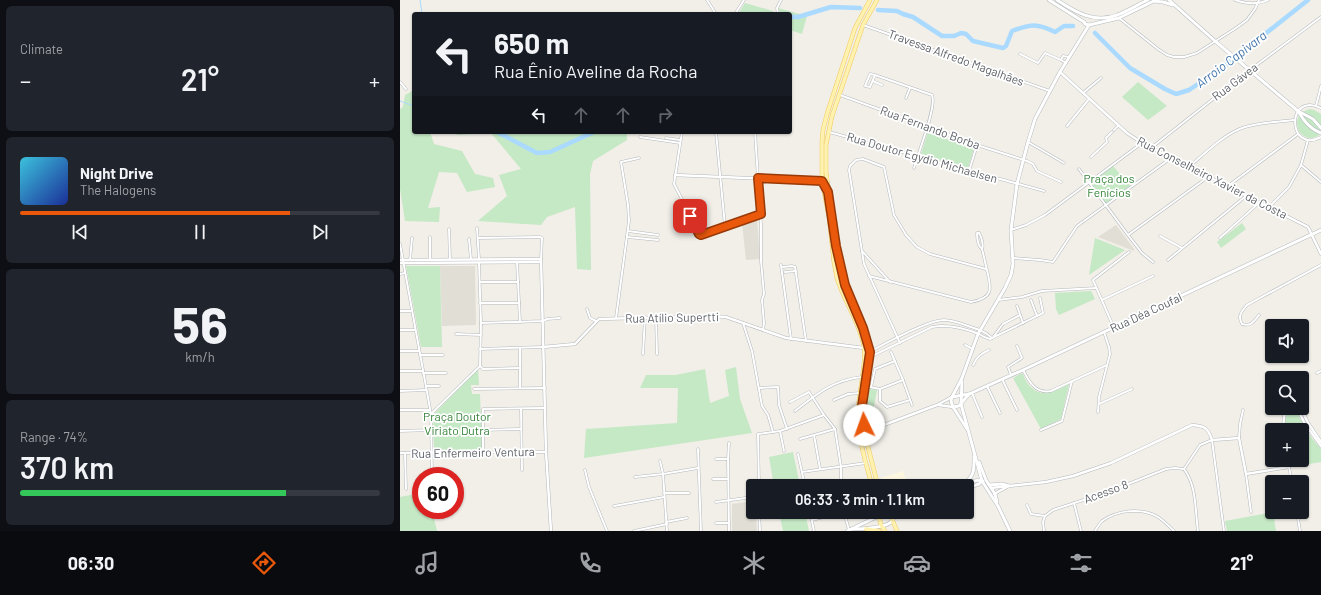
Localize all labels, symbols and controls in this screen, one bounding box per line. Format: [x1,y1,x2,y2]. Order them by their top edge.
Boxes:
text: 650 m [494,26,569,60]
street label: Travessa Alfredo Magalhães [887,26,1026,88]
water label: Arroio Capivara [1192,27,1270,91]
icon: left [428,28,480,80]
text: Climate [20,41,63,57]
street label: Rua Gávea [1209,59,1260,103]
text: Rua Ênio Aveline da Rocha [494,60,697,82]
text: 21° [181,61,219,97]
text: − [20,67,31,93]
text: + [369,67,380,93]
street label: Rua Fernando Borba [879,103,982,152]
icon: left [528,104,550,126]
icon: ahead [570,104,592,126]
icon: ahead [612,104,634,126]
icon: right [654,104,676,126]
street label: Rua Doutor Egydio Michaelsen [845,129,999,185]
street label: Rua Conselheiro Xavier da Costa [1135,133,1290,221]
text: Night Drive [80,164,153,182]
park label: Praça dos Fenícios [1083,171,1135,199]
text: The Halogens [80,182,156,198]
pin [673,199,707,233]
icon: arrive [679,205,701,227]
icon: previous [69,221,91,243]
icon: pause [189,221,211,243]
icon: next [309,221,331,243]
street label: Rua Déa Coufal [1107,289,1184,335]
text: 56 [172,292,228,354]
street label: Rua Atílio Supertti [625,309,719,325]
map controls [1265,319,1309,519]
button: sound [1265,319,1309,363]
text: km/h [185,349,215,365]
button: search [1265,371,1309,415]
position arrow [843,404,885,446]
park label: Praça Doutor Viriato Dutra [423,409,492,437]
button: + [1265,423,1309,467]
text: Range · 74% [20,429,88,445]
street label: Rua Enfermeiro Ventura [411,444,535,460]
text: 370 km [20,449,114,485]
speed limit sign: 60 [412,467,464,519]
button: − [1265,475,1309,519]
street label: Acesso 8 [1082,477,1130,506]
text: 06:33 · 3 min · 1.1 km [795,490,925,508]
icon: directions [250,549,278,577]
icon: music [413,549,441,577]
icon: phone [576,549,604,577]
icon: climate [740,549,768,577]
icon: car [903,549,931,577]
icon: filters [1067,549,1095,577]
text: 06:30 [68,552,114,574]
text: 21° [1230,552,1253,574]

